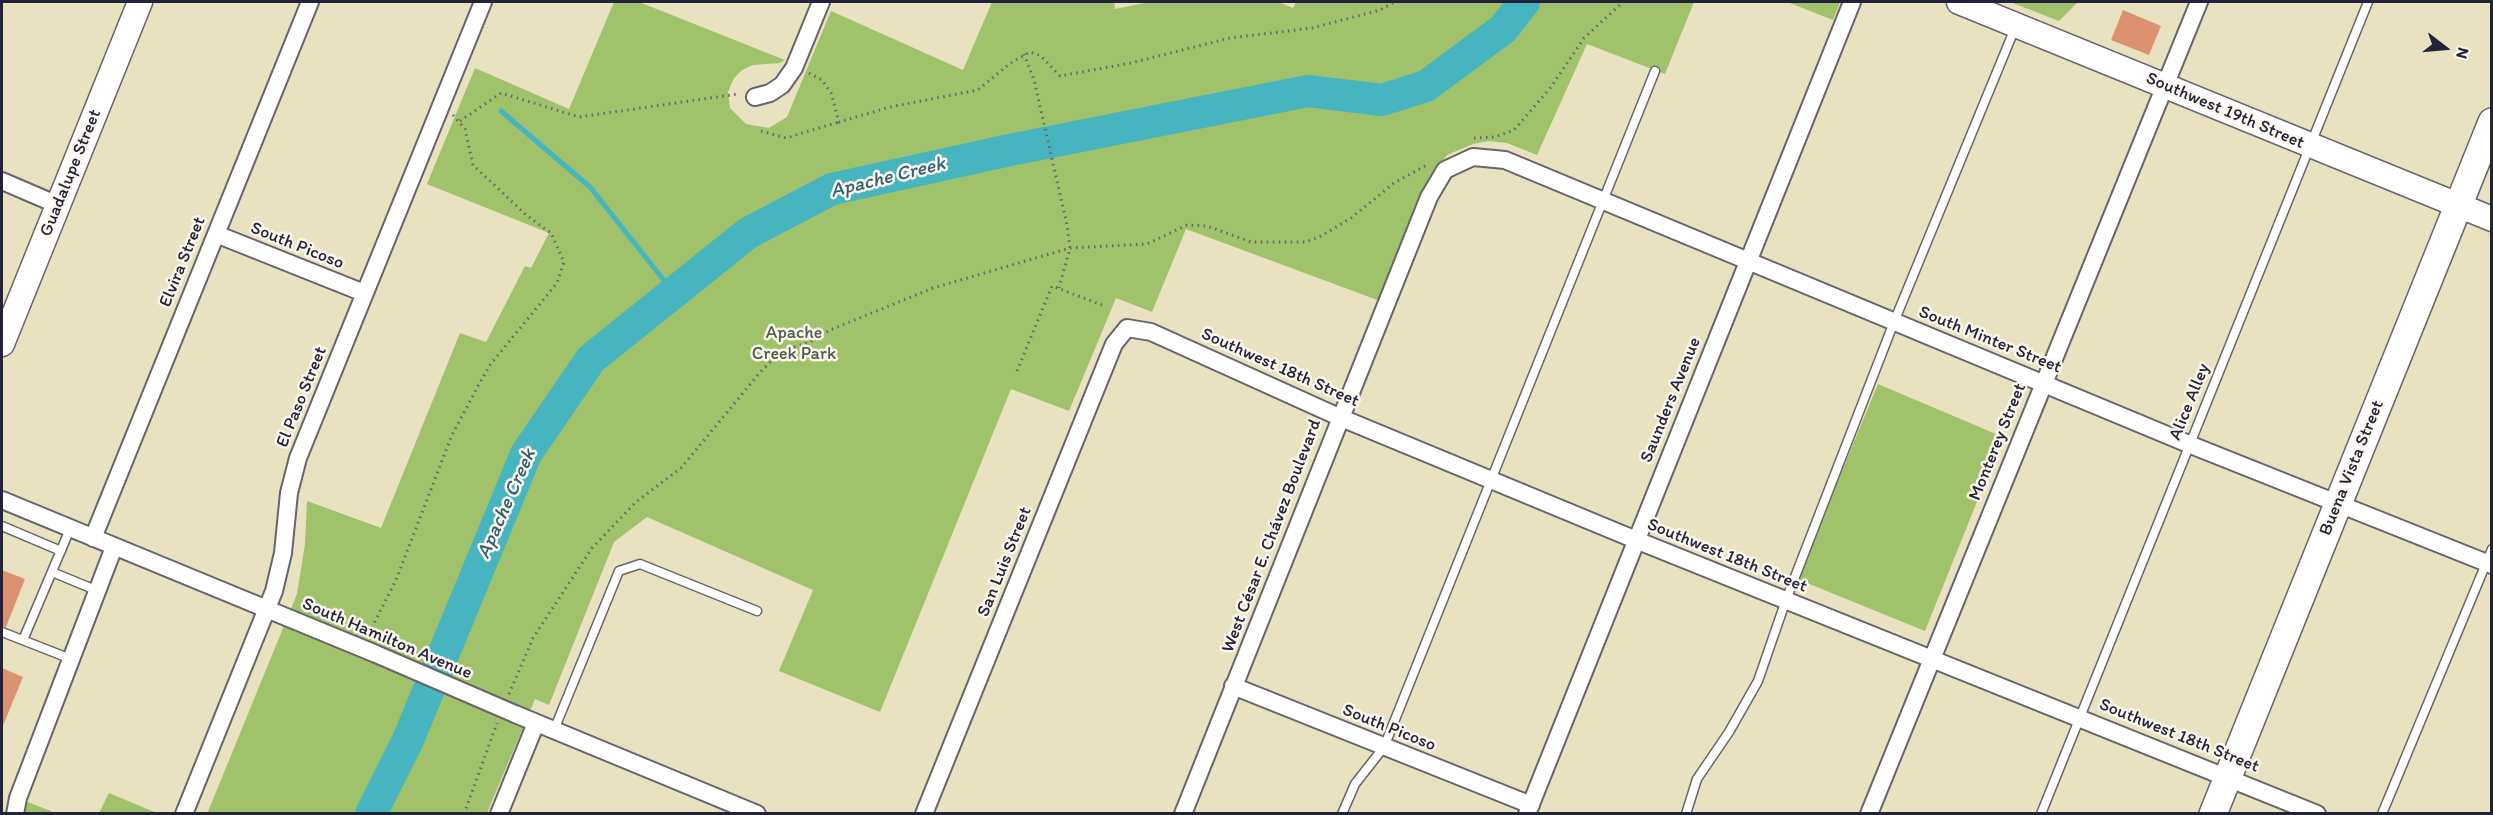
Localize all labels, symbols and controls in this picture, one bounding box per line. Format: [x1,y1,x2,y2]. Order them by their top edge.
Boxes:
north arrow [2415,18,2475,78]
text: N [2452,45,2473,61]
street label: Southwest 19th Street [2142,68,2308,154]
street label: Guadalupe Street [36,106,106,240]
water label: Apache Creek [828,152,948,204]
street label: Elvira Street [155,214,211,310]
street label: South Picoso [247,217,347,275]
street label: South Minter Street [1915,301,2065,379]
park label: Apache Creek Park [752,322,836,364]
street label: Southwest 18th Street [1198,323,1362,413]
street label: Saunders Avenue [1636,334,1706,466]
street label: El Paso Street [272,343,332,451]
street label: Alice Alley [2165,360,2215,444]
street label: Monterey Street [1965,380,2031,504]
street label: Buena Vista Street [2315,397,2389,539]
street label: West César E. Chávez Boulevard [1217,416,1327,656]
water label: Apache Creek [472,445,542,563]
street label: San Luis Street [973,504,1037,620]
street label: Southwest 18th Street [1644,514,1810,598]
street label: South Hamilton Avenue [299,593,475,685]
street label: Southwest 18th Street [2096,694,2262,778]
street label: South Picoso [1339,699,1439,757]

